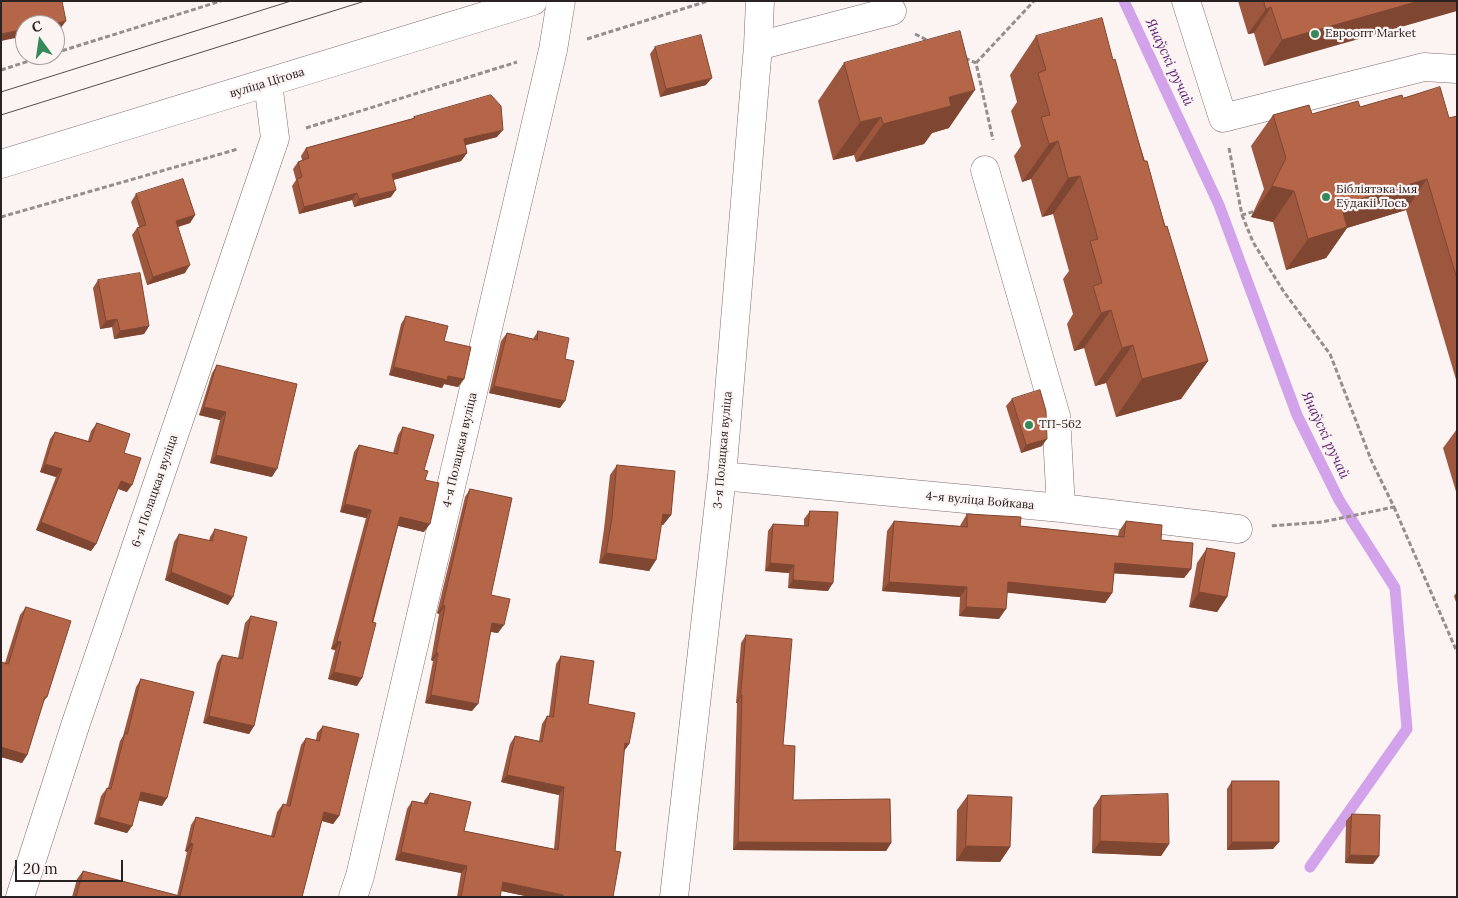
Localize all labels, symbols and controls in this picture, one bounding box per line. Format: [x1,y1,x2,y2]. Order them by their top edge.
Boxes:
north arrow [15,15,65,65]
water label: Янаўскі ручай [1141,15,1197,109]
text: С [30,17,43,36]
place label: Евроопт Market [1325,27,1416,41]
marker: Евроопт Market [1309,28,1321,40]
street label: вуліца Цітова [228,65,306,101]
place label: Бібліятэка імя Еўдакіі Лось [1336,183,1417,211]
marker: Бібліятэка імя Еўдакіі Лось [1320,191,1332,203]
water label: Янаўскі ручай [1297,388,1353,482]
street label: 4-я Полацкая вуліца [440,391,480,509]
street label: 3-я Полацкая вуліца [711,391,735,509]
place label: ТП-562 [1039,418,1081,432]
marker: ТП-562 [1023,419,1035,431]
street label: 6-я Полацкая вуліца [129,433,181,549]
street label: 4-я вуліца Войкава [925,489,1035,513]
scale bar [18,850,125,882]
text: 20 m [23,859,58,878]

